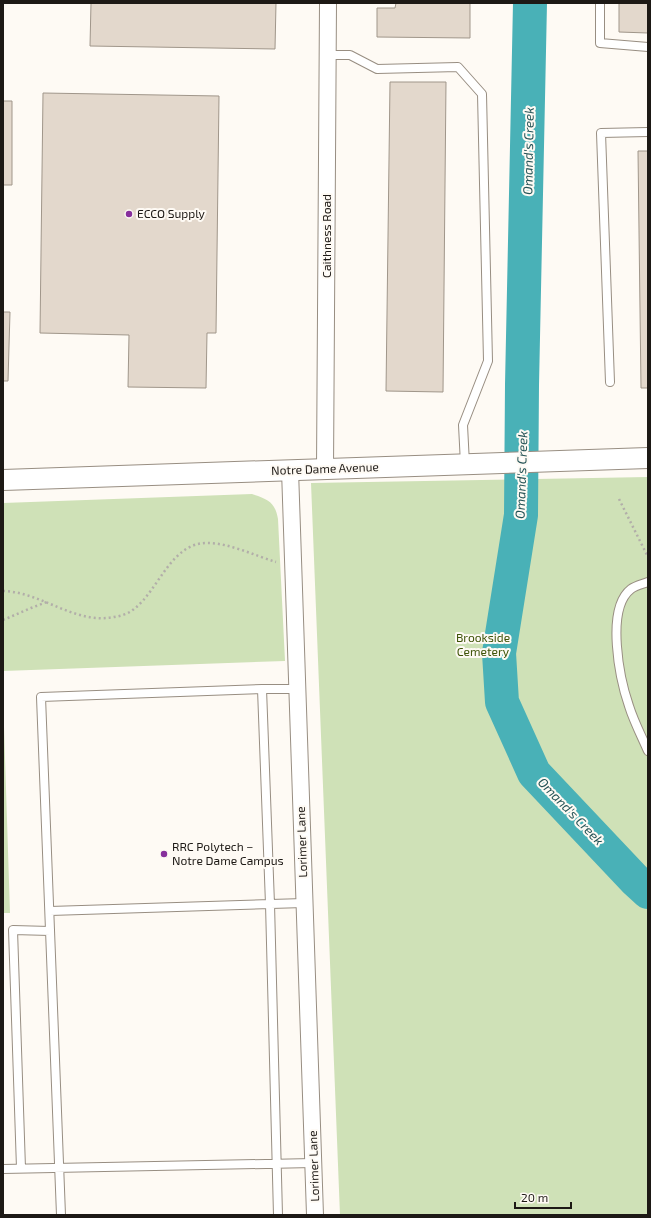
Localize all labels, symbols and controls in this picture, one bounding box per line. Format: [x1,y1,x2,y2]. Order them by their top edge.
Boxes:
water label: Omand's Creek [519,107,537,195]
street label: Caithness Road [319,194,333,278]
place label: ECCO Supply [137,206,206,220]
marker: ECCO Supply [124,209,134,219]
water label: Omand's Creek [511,431,531,519]
street label: Notre Dame Avenue [271,459,379,477]
park label: Brookside Cemetery [456,630,510,658]
water label: Omand's Creek [535,774,607,848]
street label: Lorimer Lane [293,806,309,878]
place label: RRC Polytech – Notre Dame Campus [172,839,284,867]
marker: RRC Polytech – Notre Dame Campus [159,849,169,859]
street label: Lorimer Lane [305,1130,321,1202]
scale bar [515,1184,571,1210]
text: 20 m [521,1190,548,1204]

